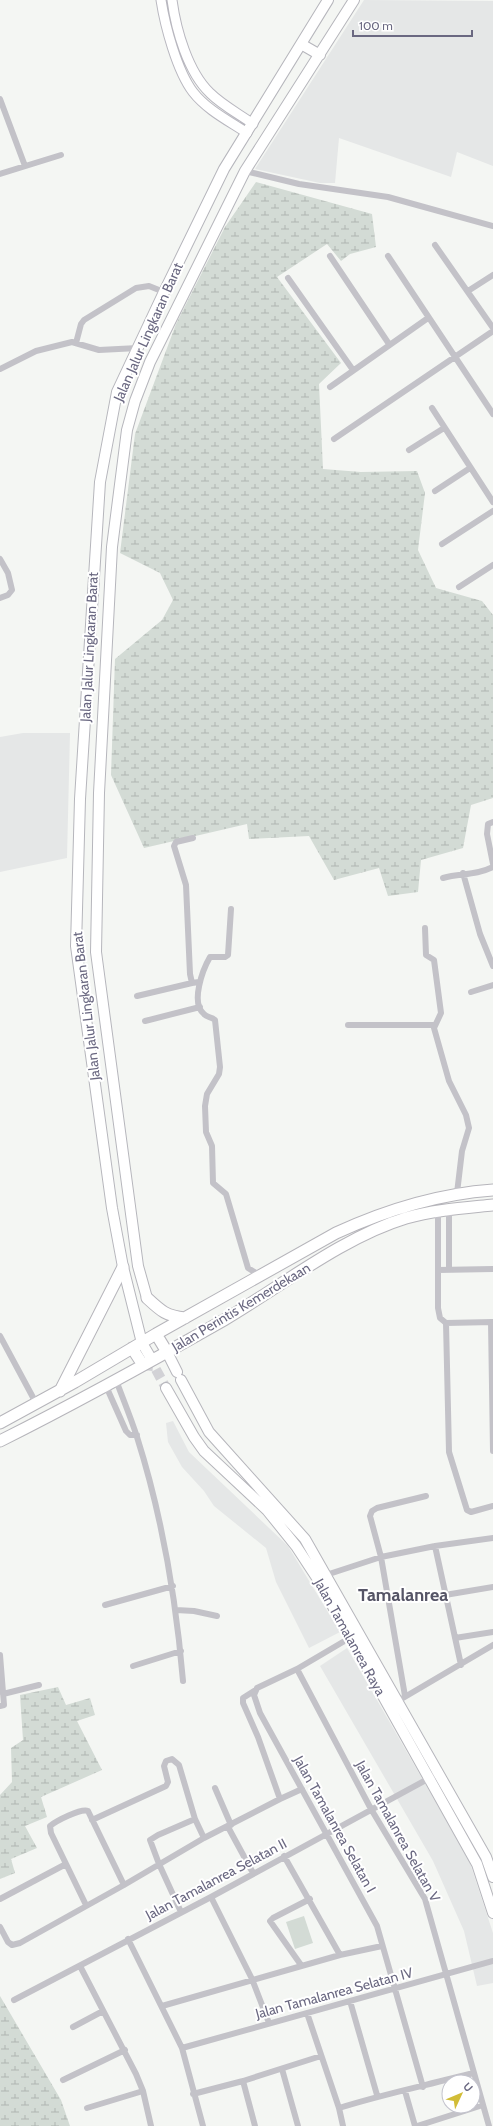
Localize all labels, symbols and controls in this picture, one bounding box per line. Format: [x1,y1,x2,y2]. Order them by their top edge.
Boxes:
scale bar [353,12,472,38]
text: 100 m [359,18,393,33]
street label: Jalan Jalur Lingkaran Barat [109,260,187,405]
street label: Jalan Jalur Lingkaran Barat [76,571,102,723]
street label: Jalan Jalur Lingkaran Barat [68,930,104,1083]
street label: Jalan Perintis Kemerdekaan [168,1258,314,1356]
street label: Jalan Tamalanrea Raya [310,1574,390,1699]
district label: Tamalanrea [358,1584,448,1606]
street label: Jalan Tamalanrea Selatan I [289,1751,380,1896]
street label: Jalan Tamalanrea Selatan V [351,1756,445,1905]
street label: Jalan Tamalanrea Selatan II [141,1834,290,1924]
street label: Jalan Tamalanrea Selatan IV [252,1963,415,2023]
north arrow [441,2074,481,2114]
text: U [460,2079,476,2095]

